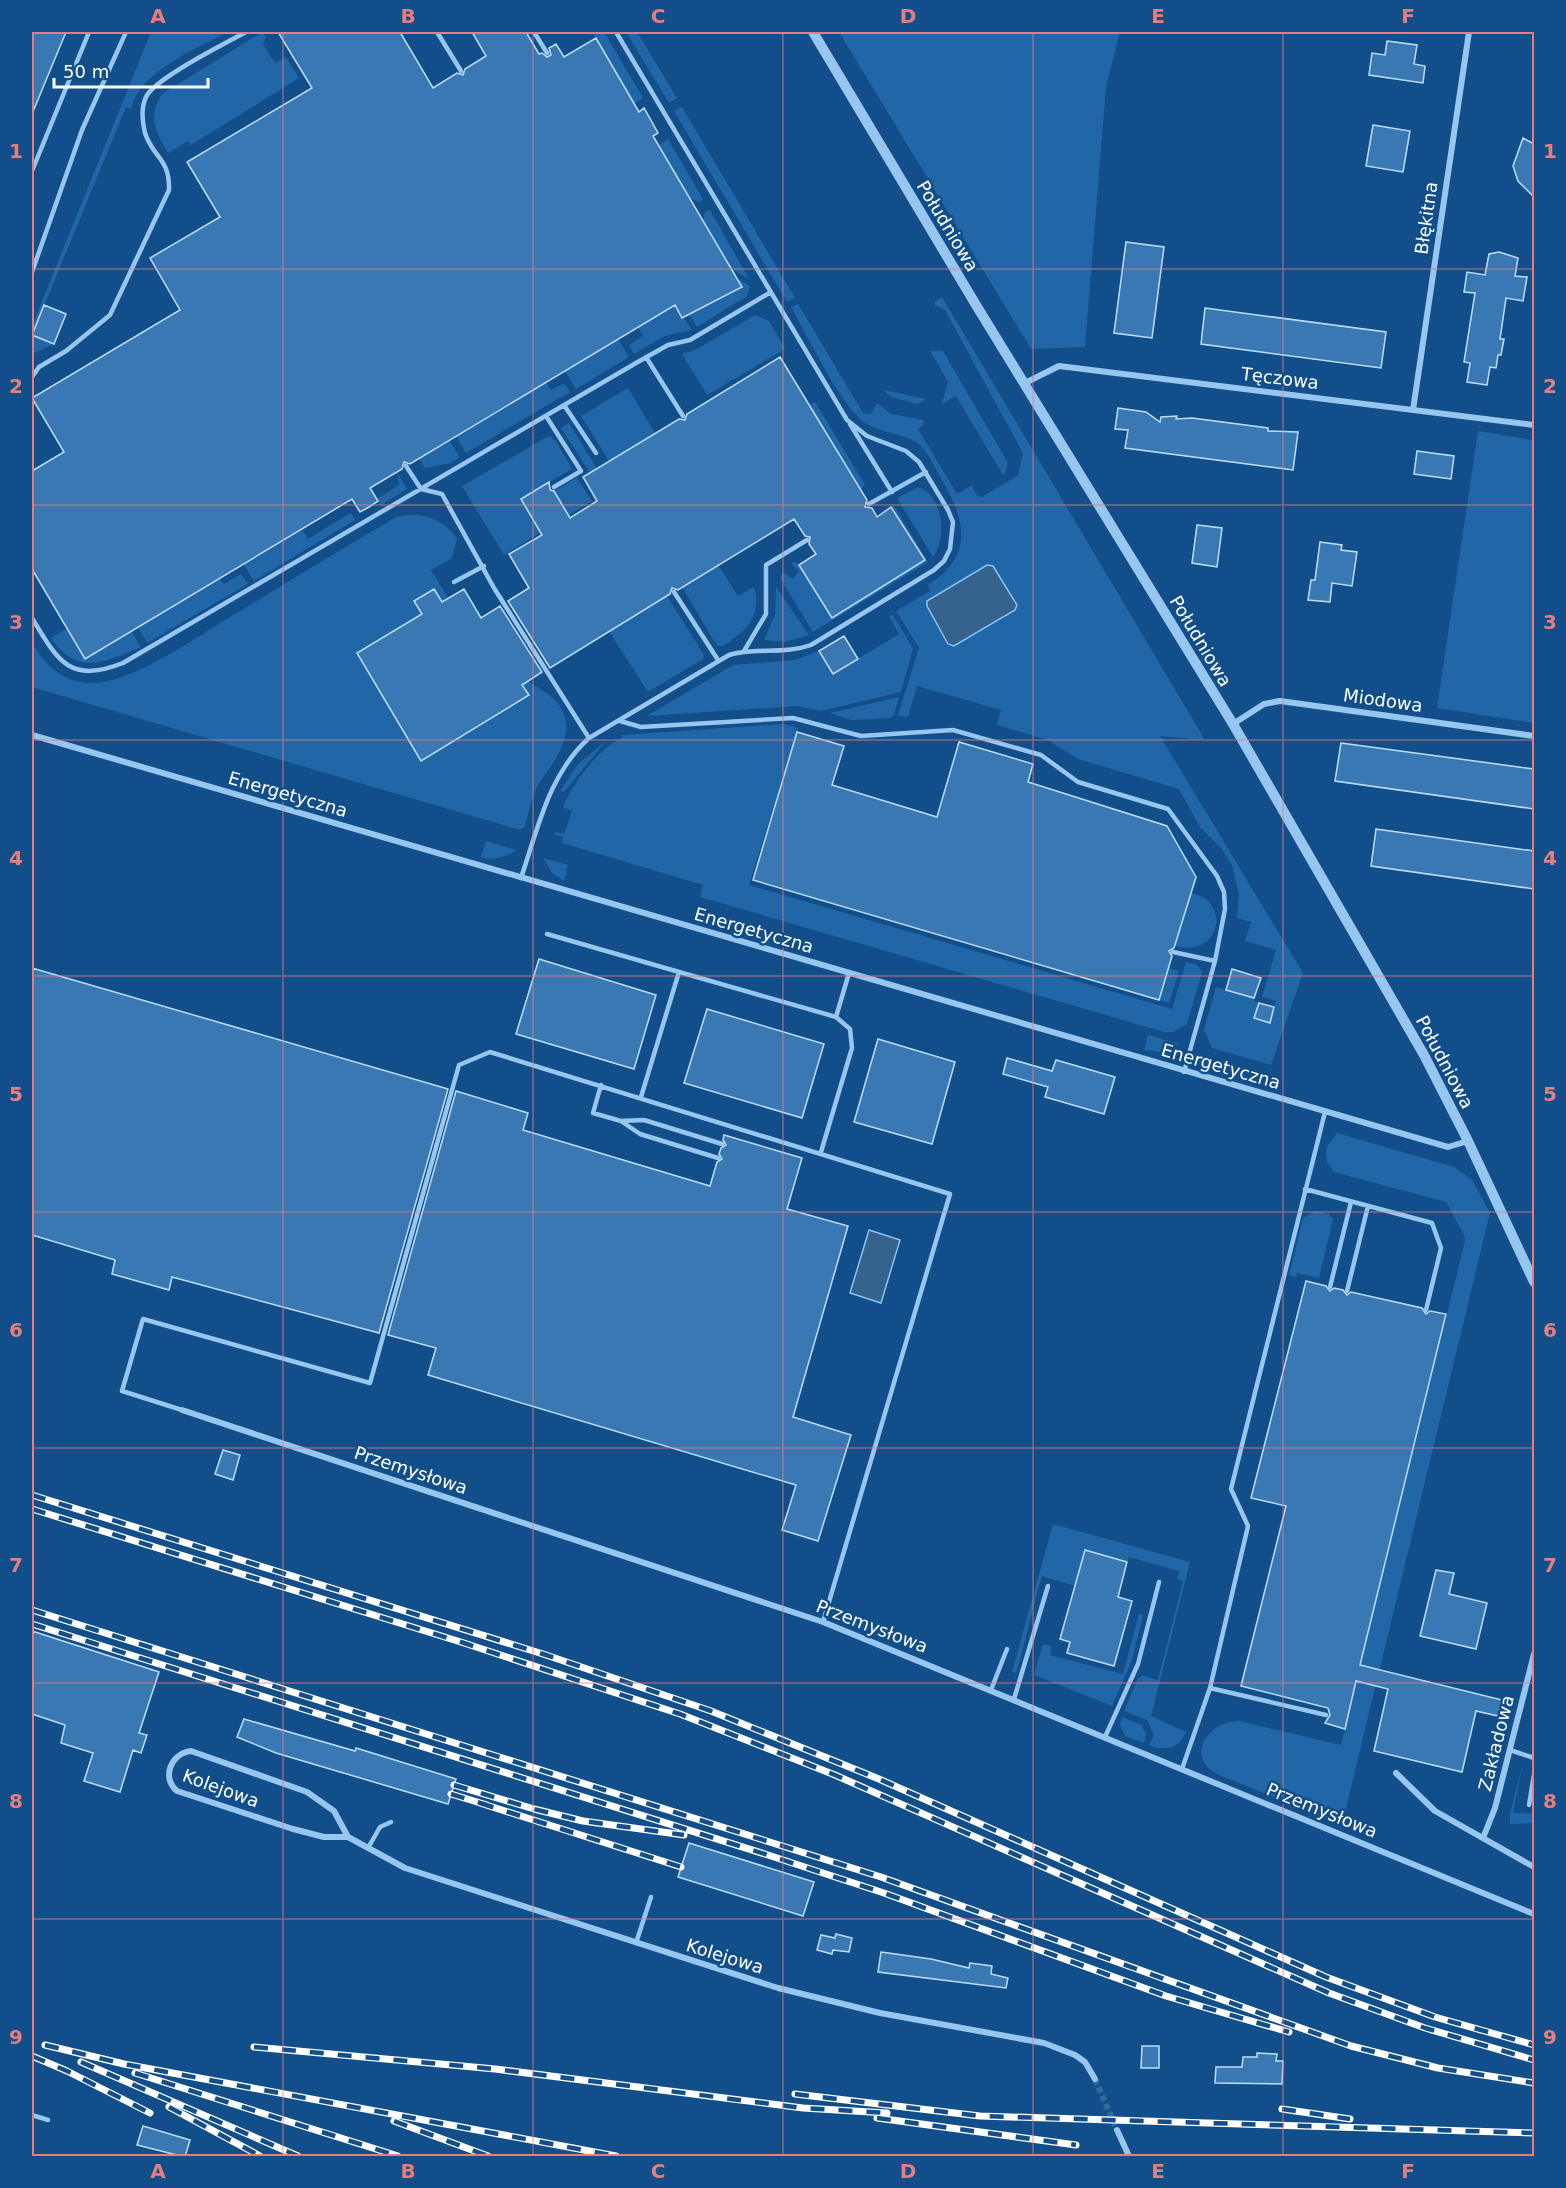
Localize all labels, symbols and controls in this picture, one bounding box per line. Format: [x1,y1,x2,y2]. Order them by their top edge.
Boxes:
text: A [150,4,166,28]
text: B [400,4,416,28]
text: C [651,4,665,28]
text: D [900,4,916,28]
text: E [1151,4,1165,28]
text: F [1401,4,1415,28]
scale bar [54,51,208,89]
text: 50 m [63,61,109,82]
text: 1 [9,139,23,163]
text: 1 [1543,139,1557,163]
street label: Południowa [913,177,983,275]
street label: Błękitna [1410,180,1442,256]
street label: Tęczowa [1239,363,1320,393]
text: 2 [9,374,23,398]
text: 2 [1543,374,1557,398]
street label: Południowa [1166,592,1236,690]
text: 3 [9,610,23,634]
text: 3 [1543,610,1557,634]
street label: Miodowa [1342,684,1424,716]
street label: Energetyczna [226,767,350,821]
text: 4 [9,846,23,870]
text: 4 [1543,846,1557,870]
street label: Energetyczna [692,903,816,957]
street label: Południowa [1412,1012,1478,1112]
street label: Energetyczna [1159,1039,1283,1093]
text: 5 [9,1082,23,1106]
text: 5 [1543,1082,1557,1106]
text: 6 [9,1318,23,1342]
text: 6 [1543,1318,1557,1342]
street label: Przemysłowa [352,1442,470,1498]
text: 7 [9,1553,23,1577]
text: 7 [1543,1553,1557,1577]
street label: Przemysłowa [813,1595,931,1657]
street label: Zakładowa [1474,1693,1518,1793]
street label: Kolejowa [180,1764,262,1812]
street label: Przemysłowa [1263,1778,1381,1842]
text: 8 [9,1789,23,1813]
text: 8 [1543,1789,1557,1813]
street label: Kolejowa [684,1934,766,1978]
text: 9 [9,2025,23,2049]
text: 9 [1543,2025,1557,2049]
text: A [150,2159,166,2183]
text: B [400,2159,416,2183]
text: C [651,2159,665,2183]
text: D [900,2159,916,2183]
text: E [1151,2159,1165,2183]
text: F [1401,2159,1415,2183]

